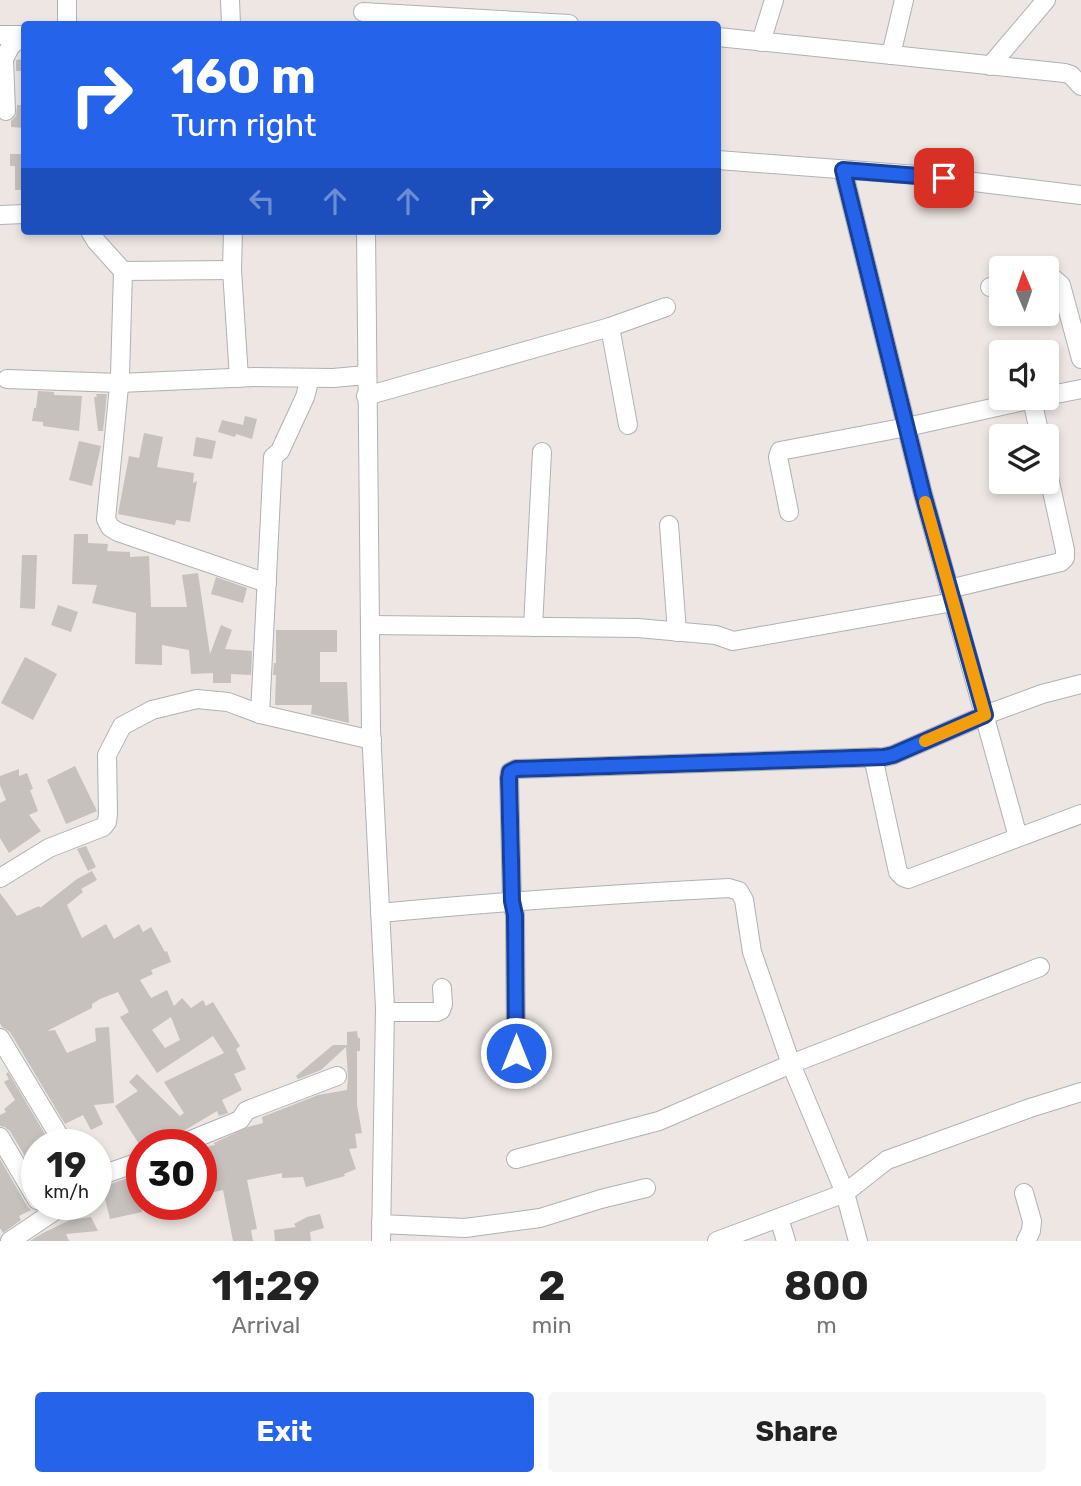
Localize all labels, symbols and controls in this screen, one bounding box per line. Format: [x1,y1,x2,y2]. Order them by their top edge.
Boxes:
text: 160 m [171,47,316,105]
icon: right [56,49,147,140]
text: Turn right [171,106,316,144]
pin [914,148,974,208]
icon: arrive [925,159,963,197]
icon: left [243,182,281,220]
icon: ahead [316,182,354,220]
icon: ahead [389,182,427,220]
icon: right [462,182,500,220]
north arrow [989,256,1059,326]
map controls [989,256,1059,494]
button: sound [989,340,1059,410]
button: layers [989,424,1059,494]
position arrow [479,1016,553,1090]
speed limit sign: 30 [126,1129,217,1220]
text: 19 [47,1144,86,1186]
text: km/h [44,1181,89,1203]
text: 11:29 [212,1261,320,1311]
text: 2 [538,1261,565,1311]
text: 800 [784,1261,869,1311]
text: Arrival [231,1311,300,1339]
text: min [532,1311,572,1339]
text: m [816,1311,837,1339]
button: Exit [35,1392,534,1472]
button: Share [548,1392,1046,1472]

